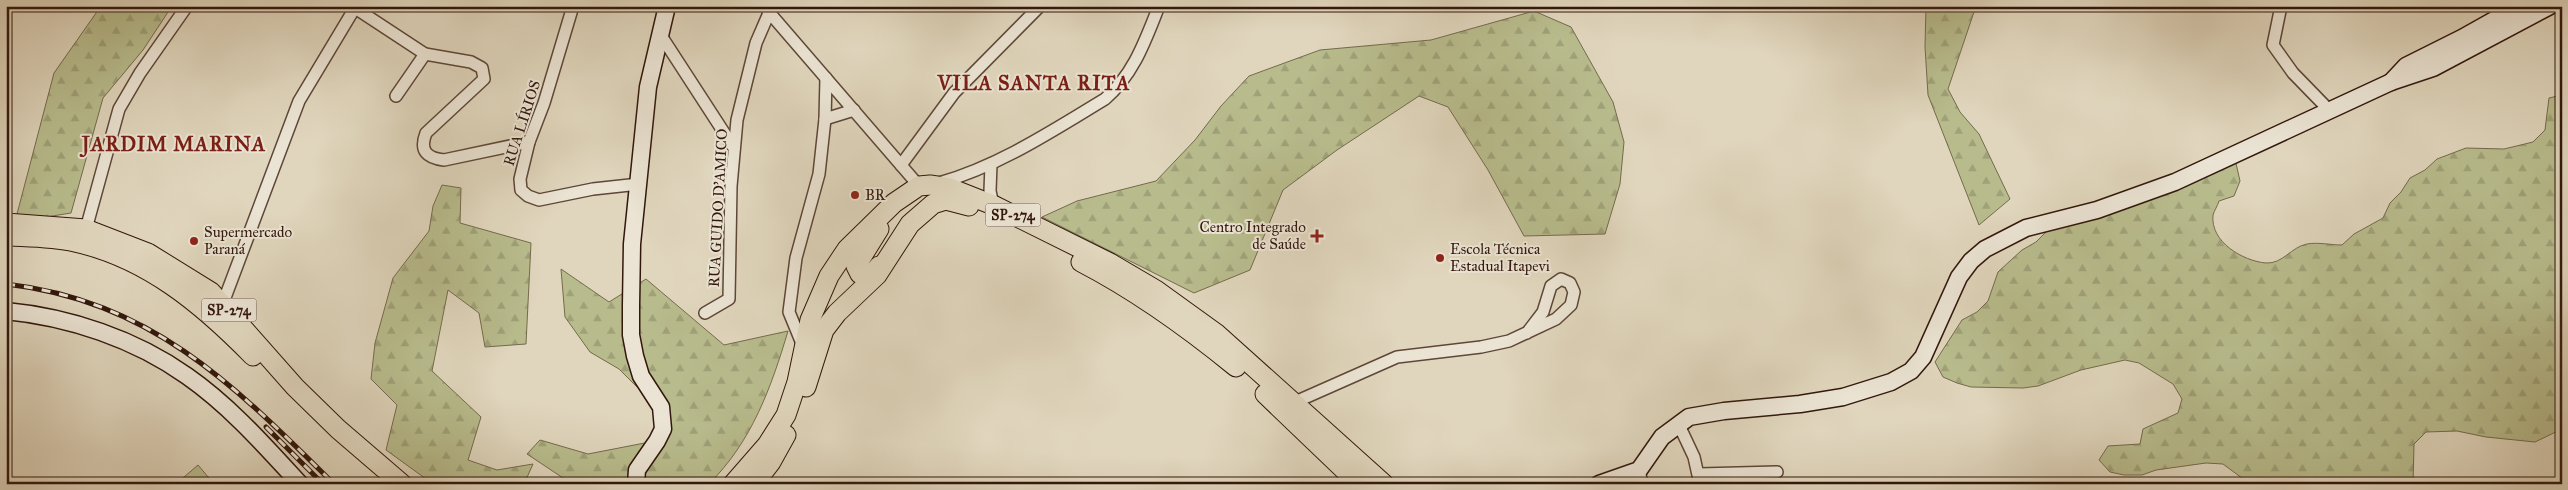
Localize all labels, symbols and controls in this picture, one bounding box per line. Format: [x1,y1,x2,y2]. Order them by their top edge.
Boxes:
district label: VILA SANTA RITA [936,71,1131,95]
street label: RUA LÍRIOS [499,78,544,168]
street label: RUA GUIDO D'AMICO [705,128,731,288]
district label: JARDIM MARINA [79,132,266,158]
place label: BR [865,186,886,204]
marker: BR [849,189,861,201]
road number: SP-274 [986,204,1040,226]
place label: Centro Integrado de Saúde [1200,218,1306,253]
place label: Supermercado Paraná [204,223,293,258]
marker: Centro Integrado de Saúde [1310,229,1324,243]
marker: Supermercado Paraná [188,235,200,247]
place label: Escola Técnica Estadual Itapevi [1450,240,1550,275]
marker: Escola Técnica Estadual Itapevi [1434,252,1446,264]
road number: SP-274 [202,298,256,322]

